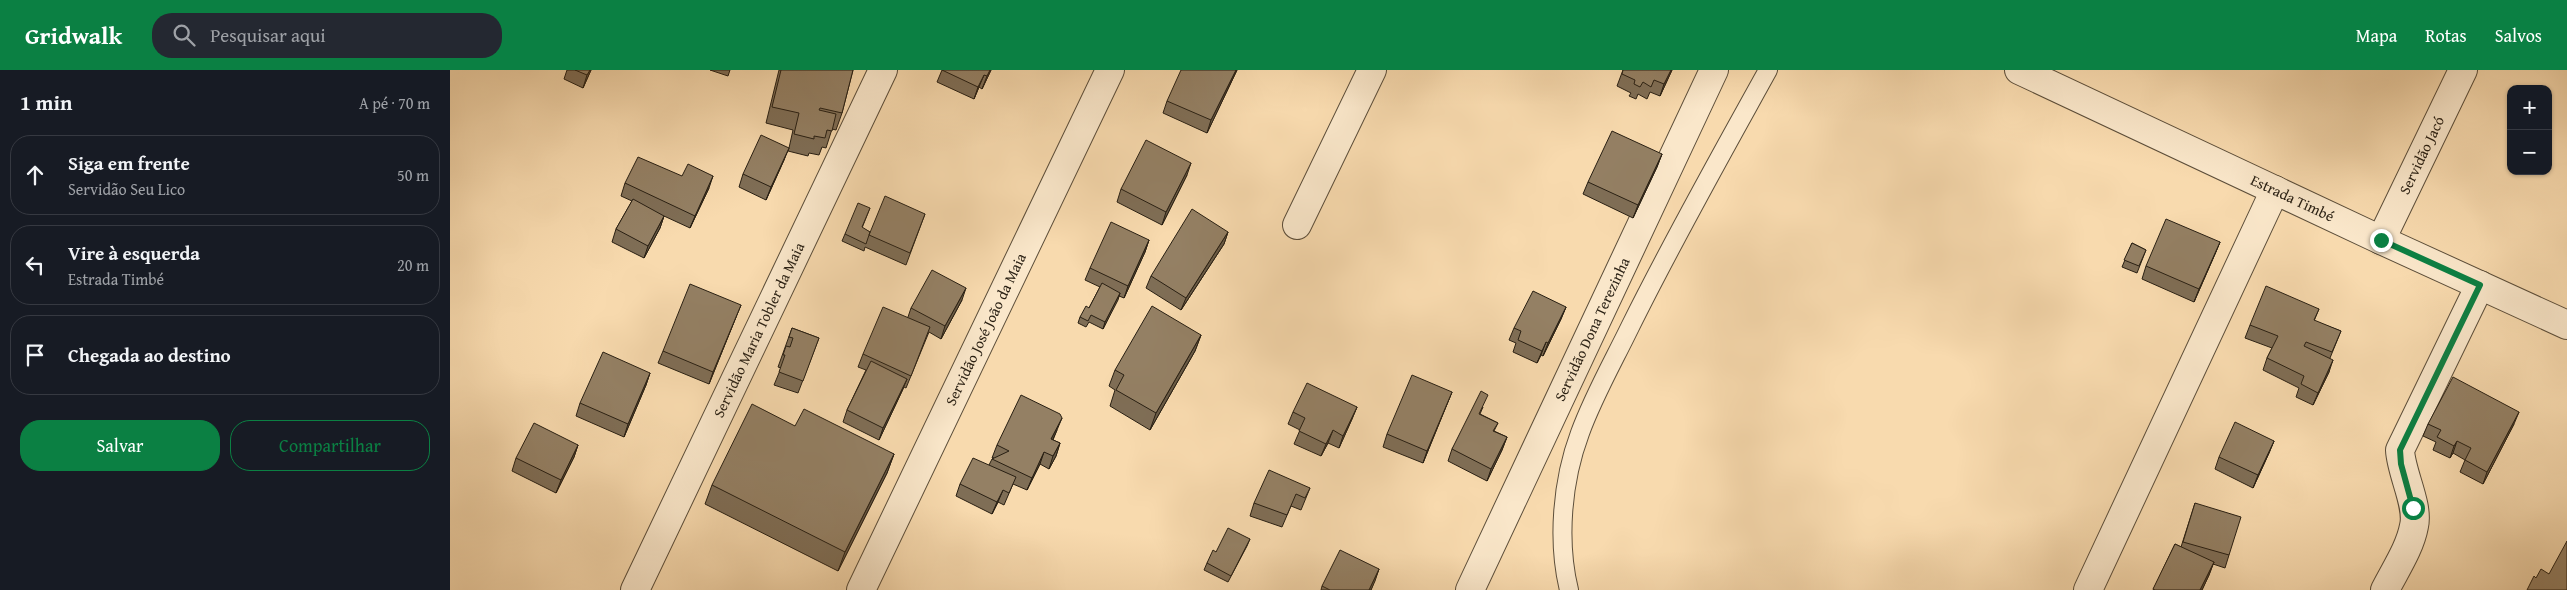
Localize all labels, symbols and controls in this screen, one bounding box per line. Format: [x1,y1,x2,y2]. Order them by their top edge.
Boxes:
search box [152,13,502,58]
text: Gridwalk [25,18,122,53]
icon: search [170,21,198,49]
text: Pesquisar aqui [210,21,326,49]
text: Mapa [2356,22,2397,49]
text: Rotas [2425,22,2467,49]
text: Salvos [2495,22,2542,49]
map controls [2507,85,2552,175]
button: + [2507,85,2552,130]
text: 1 min [20,87,72,118]
text: A pé · 70 m [359,91,430,115]
street label: Servidão Jacó [2394,112,2449,198]
button: − [2507,130,2552,175]
text: Siga em frente [68,149,190,177]
icon: ahead [21,161,49,189]
text: 50 m [397,163,429,187]
street label: Estrada Timbé [2247,169,2338,227]
text: Servidão Seu Lico [68,177,185,201]
route end [2370,229,2393,252]
text: Vire à esquerda [68,239,200,267]
street label: Servidão Maria Tobler da Maia [708,239,809,421]
street label: Servidão José João da Maia [940,249,1031,409]
icon: left [21,251,49,279]
text: 20 m [397,253,429,277]
street label: Servidão Dona Terezinha [1549,254,1635,404]
text: Estrada Timbé [68,267,164,291]
icon: arrive [21,341,49,369]
text: Chegada ao destino [68,341,231,369]
button: Salvar [20,420,220,471]
button: Compartilhar [230,420,430,471]
route start [2402,497,2425,520]

